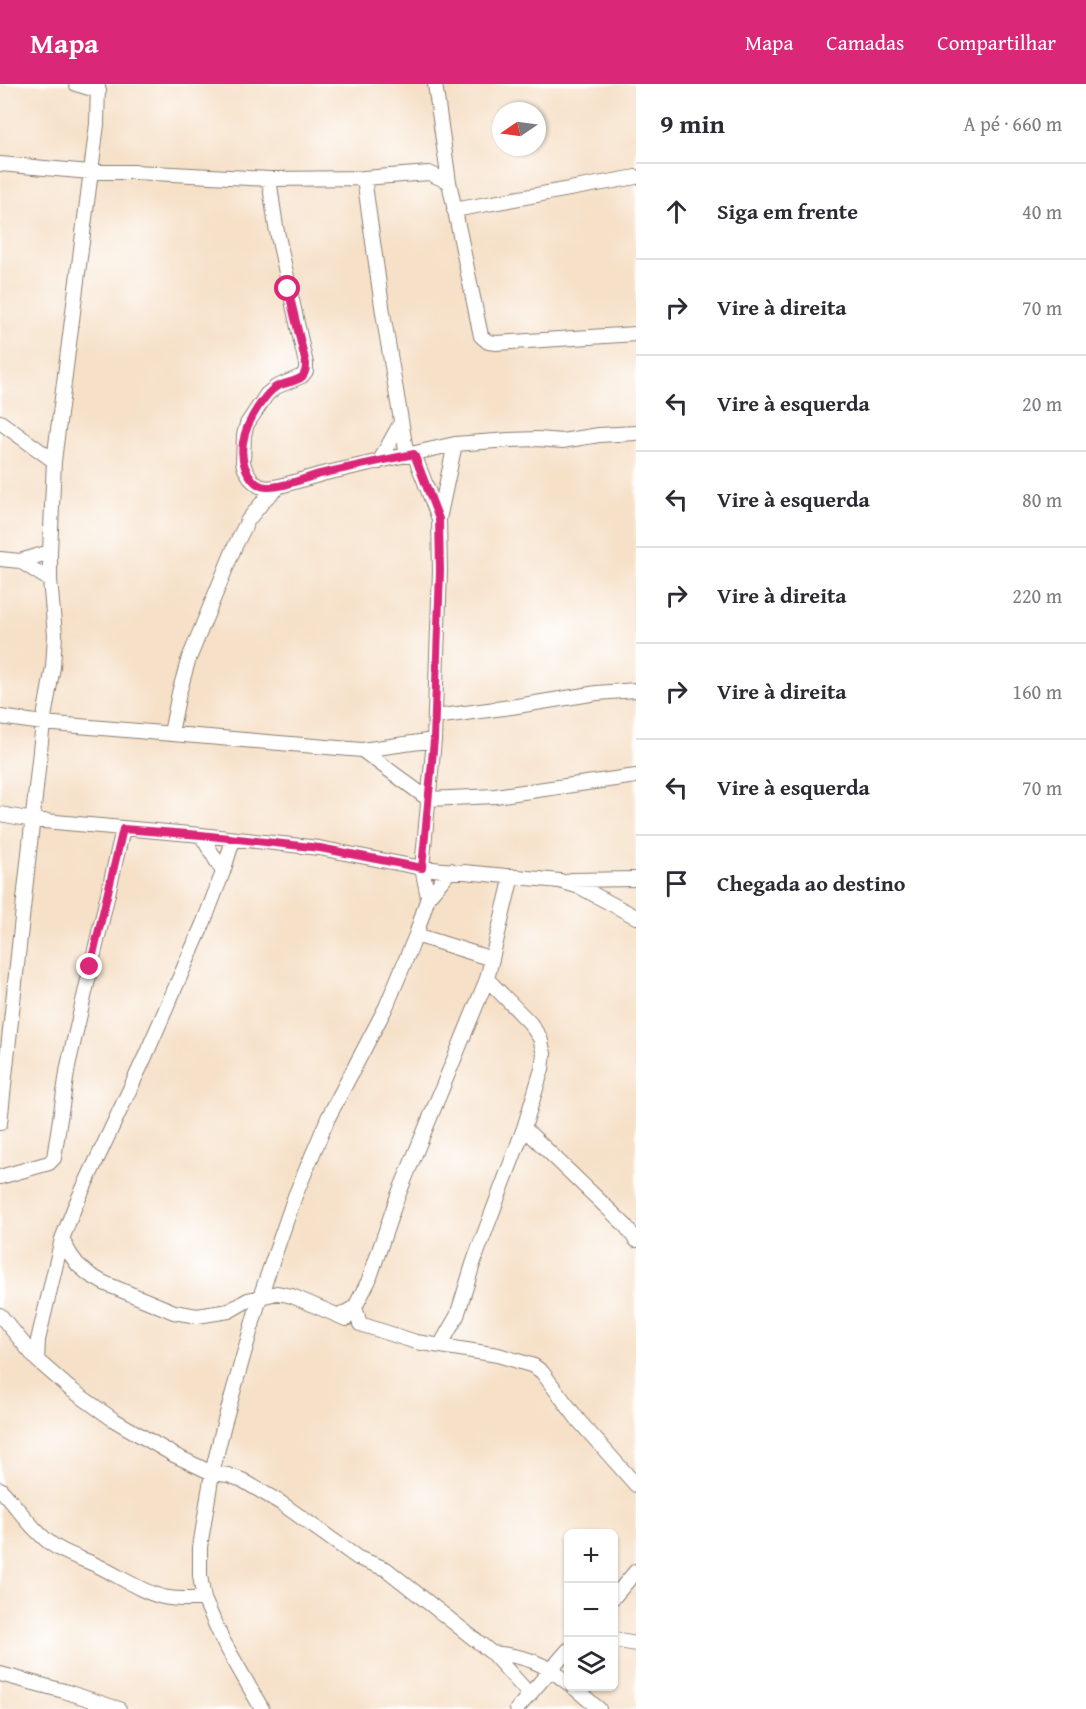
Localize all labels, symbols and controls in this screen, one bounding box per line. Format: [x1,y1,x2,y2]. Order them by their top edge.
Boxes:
text: Mapa [30,22,99,63]
text: Mapa [745,27,793,58]
text: Camadas [826,27,904,58]
text: Compartilhar [937,27,1056,58]
north arrow [492,102,546,156]
text: 9 min [660,104,725,143]
text: A pé · 660 m [964,109,1062,138]
icon: ahead [660,195,693,228]
text: Siga em frente [717,195,858,227]
text: 40 m [1022,197,1062,226]
route start [274,275,300,301]
icon: right [660,291,693,324]
text: Vire à direita [717,291,847,323]
text: 70 m [1022,293,1062,322]
icon: left [660,387,693,420]
text: Vire à esquerda [717,387,870,419]
text: 20 m [1022,389,1062,418]
icon: left [660,483,693,516]
text: Vire à esquerda [717,483,870,515]
text: 80 m [1022,485,1062,514]
icon: right [660,579,693,612]
text: Vire à direita [717,579,847,611]
text: 220 m [1012,581,1062,610]
icon: right [660,675,693,708]
text: Vire à direita [717,675,847,707]
text: 160 m [1012,677,1062,706]
icon: left [660,771,693,804]
text: Vire à esquerda [717,771,870,803]
text: 70 m [1022,773,1062,802]
icon: arrive [660,867,693,900]
text: Chegada ao destino [717,867,905,899]
route end [76,953,102,979]
map controls [564,1529,618,1691]
button: + [564,1529,618,1583]
button: − [564,1583,618,1637]
button: layers [564,1637,618,1691]

